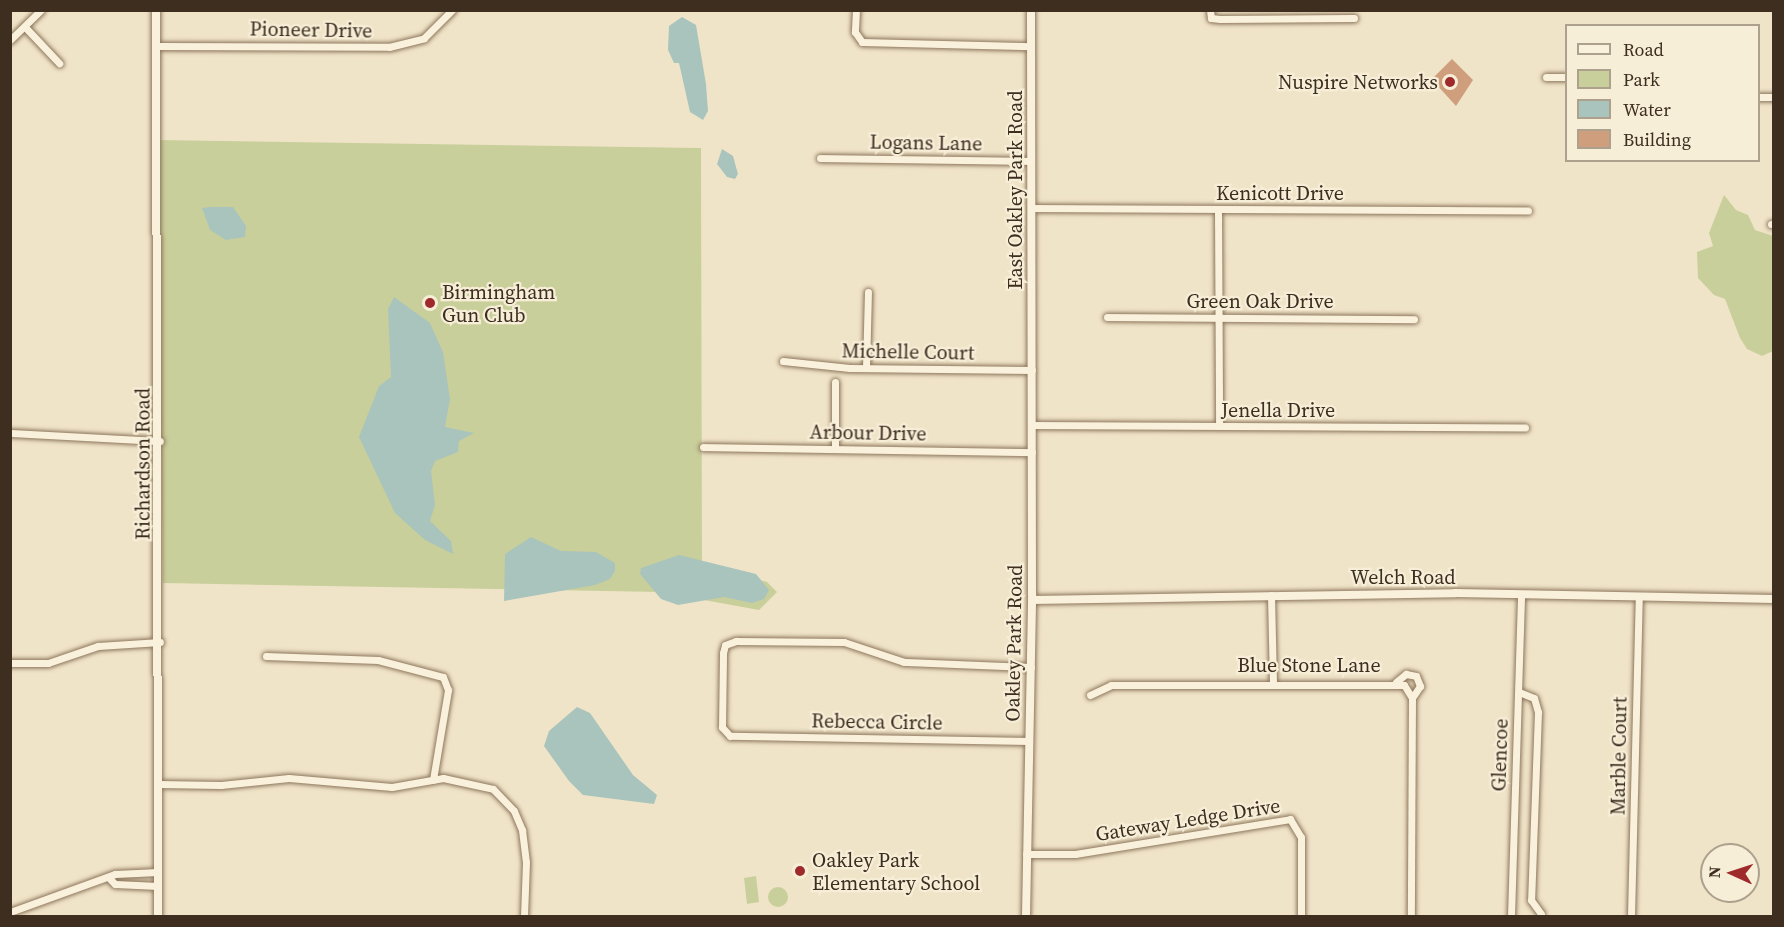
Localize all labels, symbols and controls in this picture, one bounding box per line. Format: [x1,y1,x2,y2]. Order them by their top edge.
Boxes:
street label: Pioneer Drive [249,17,373,43]
legend [1565,24,1760,162]
text: Road [1623,37,1664,62]
text: Park [1623,67,1660,92]
place label: Nuspire Networks [1278,70,1438,94]
marker: Nuspire Networks [1443,75,1457,89]
street label: East Oakley Park Road [1003,90,1027,290]
text: Water [1623,97,1671,122]
text: Building [1623,127,1691,152]
street label: Logans Lane [869,130,983,156]
street label: Kenicott Drive [1216,181,1344,205]
place label: Birmingham Gun Club [442,280,555,327]
street label: Green Oak Drive [1186,289,1334,313]
marker: Birmingham Gun Club [423,296,437,310]
street label: Michelle Court [841,339,975,365]
street label: Richardson Road [131,388,155,540]
street label: Jenella Drive [1221,398,1335,422]
street label: Arbour Drive [809,420,927,446]
street label: Oakley Park Road [1001,564,1027,722]
street label: Welch Road [1350,565,1456,589]
street label: Blue Stone Lane [1237,653,1381,677]
street label: Marble Court [1606,697,1632,815]
street label: Rebecca Circle [811,709,943,735]
street label: Glencoe [1487,718,1513,792]
street label: Gateway Ledge Drive [1094,794,1282,846]
north arrow [1700,843,1760,903]
place label: Oakley Park Elementary School [812,848,980,895]
marker: Oakley Park Elementary School [793,864,807,878]
text: N [1703,866,1725,879]

